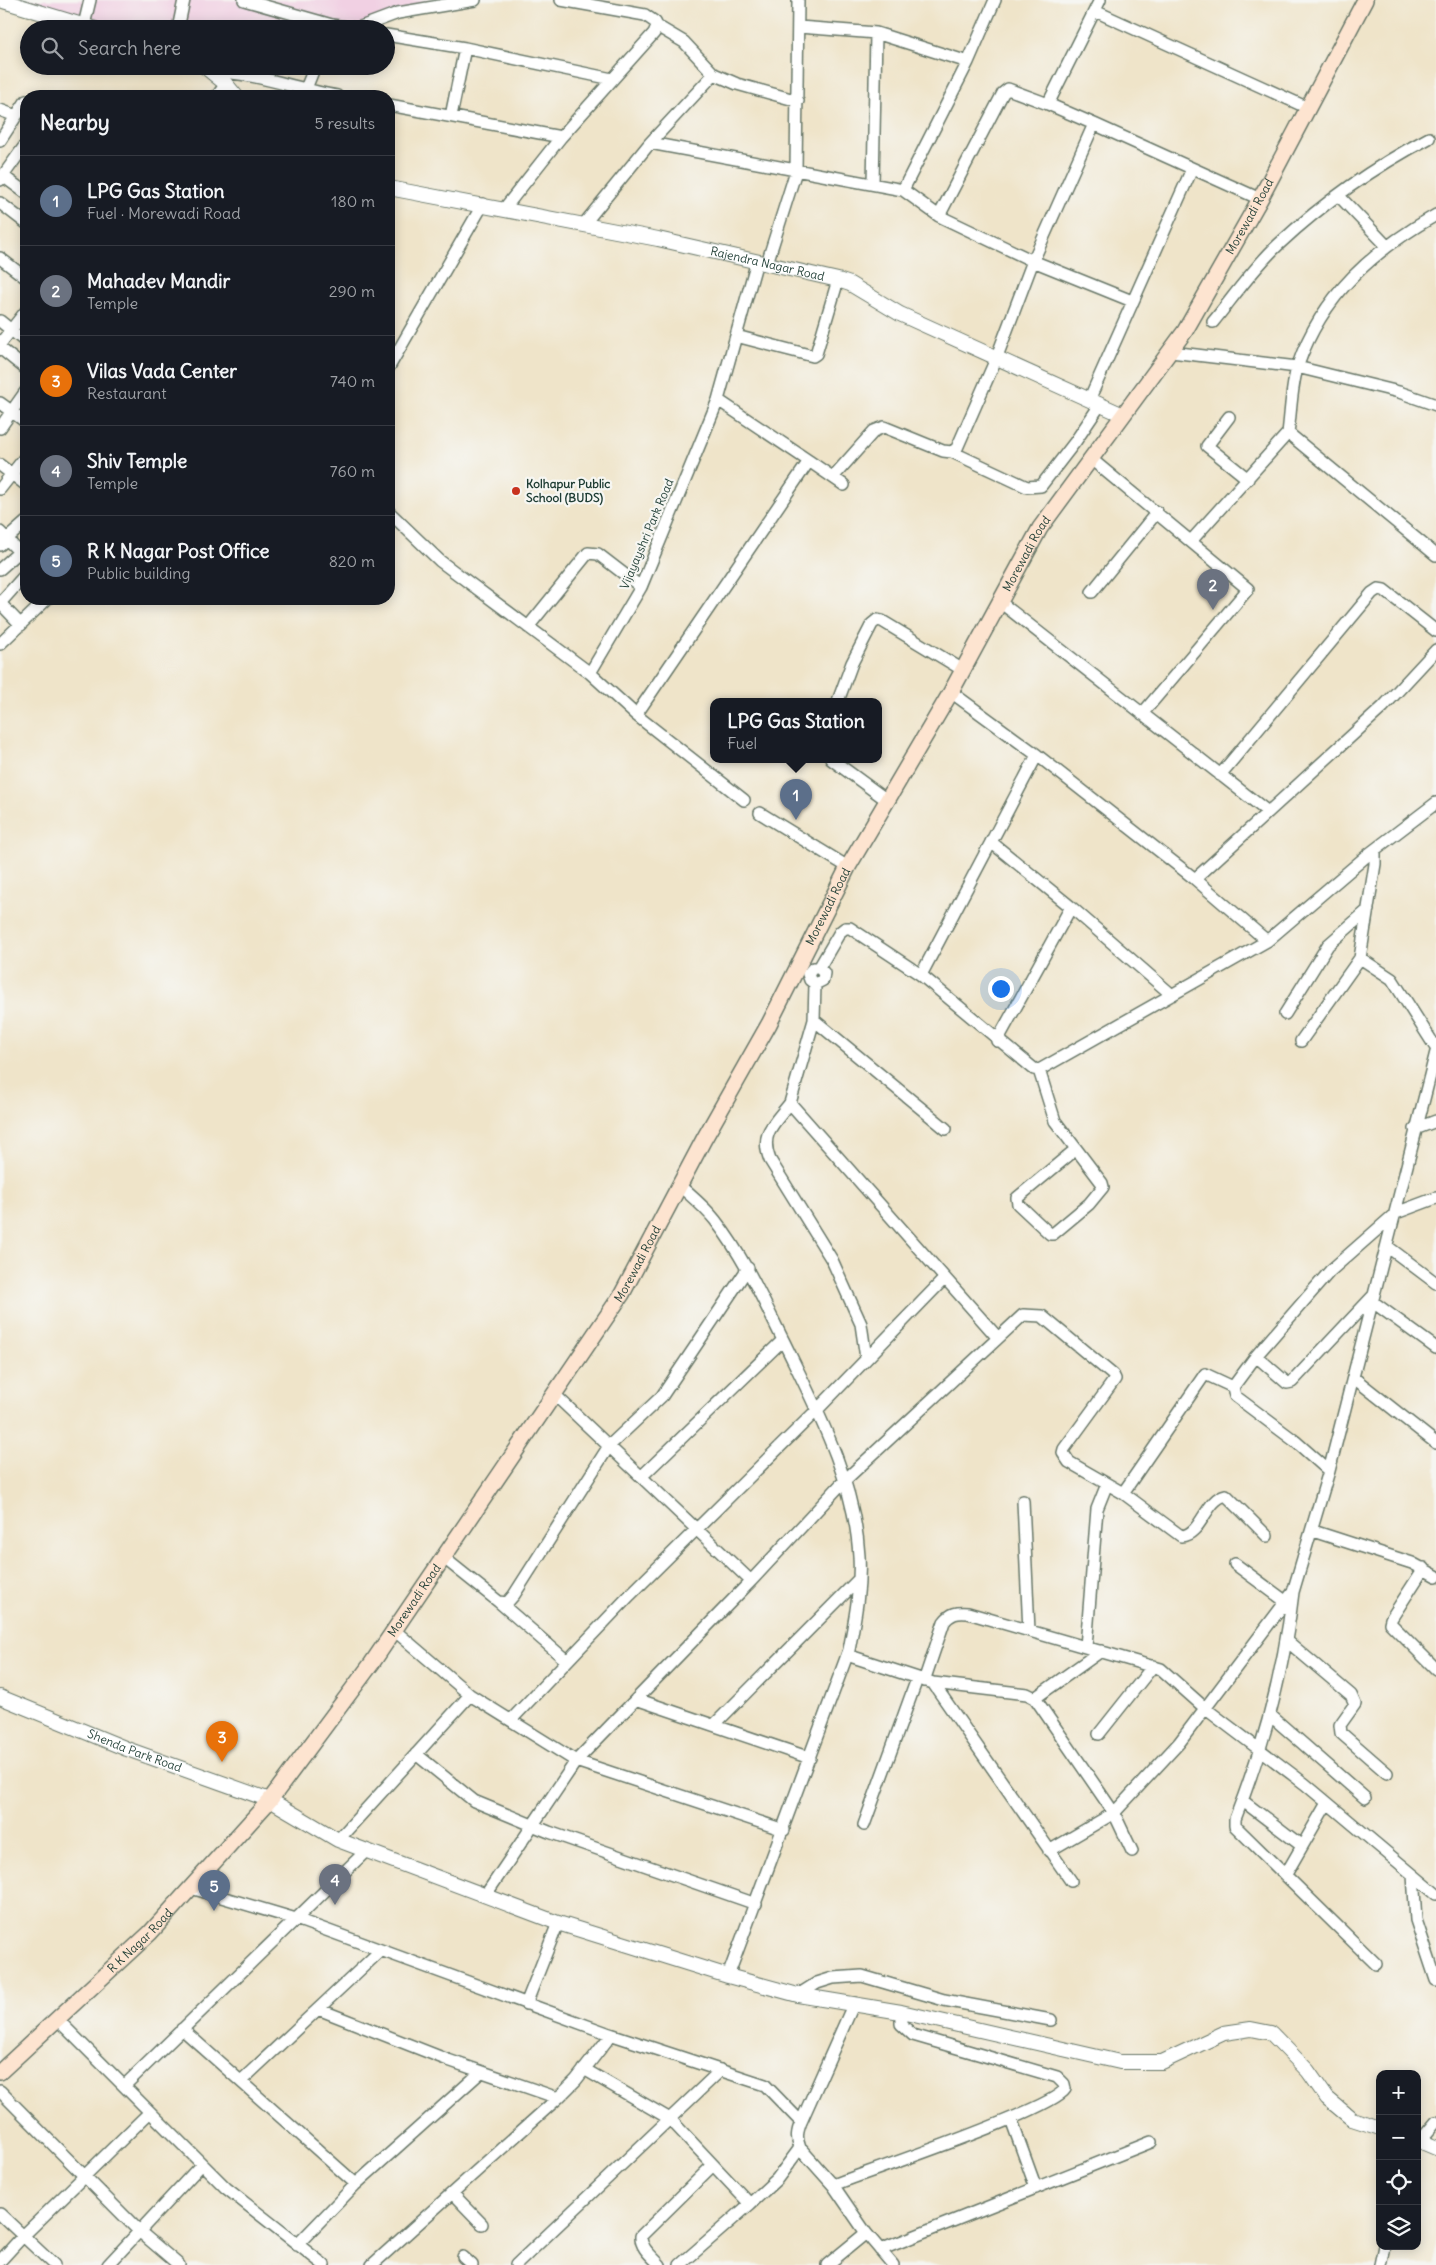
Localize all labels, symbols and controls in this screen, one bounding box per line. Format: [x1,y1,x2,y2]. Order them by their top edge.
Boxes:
search box [20,20,395,75]
icon: search [38,34,66,62]
text: Search here [78,36,181,60]
text: Nearby [40,109,110,136]
text: 5 results [314,113,375,133]
street label: Morewadi Road [1222,176,1276,257]
text: LPG Gas Station [87,179,225,203]
text: 1 [53,191,59,211]
text: 180 m [331,191,375,211]
text: Fuel · Morewadi Road [87,203,241,223]
street label: Rajendra Nagar Road [709,243,826,284]
text: Mahadev Mandir [87,269,230,293]
text: 2 [52,281,60,301]
text: 290 m [329,281,375,301]
text: Temple [87,293,138,313]
text: Vilas Vada Center [87,359,237,383]
text: 3 [51,371,61,391]
text: 740 m [330,371,375,391]
text: Restaurant [87,383,167,403]
text: Shiv Temple [87,449,187,473]
text: 4 [51,461,61,481]
text: 760 m [330,461,375,481]
text: Temple [87,473,138,493]
place label: Kolhapur Public School (BUDS) [526,476,610,506]
street label: Vijayayshri Park Road [616,476,677,591]
marker: Kolhapur Public School (BUDS) [510,485,522,497]
street label: Morewadi Road [999,513,1053,594]
text: R K Nagar Post Office [87,539,270,563]
text: 5 [51,551,61,571]
text: 820 m [329,551,375,571]
text: Public building [87,563,190,583]
pin: 2 [1197,569,1229,610]
popup [710,698,882,763]
text: LPG Gas Station [727,709,865,733]
text: Fuel [727,733,757,753]
pin: 1 [780,779,812,820]
street label: Morewadi Road [802,865,853,947]
your location [988,976,1014,1002]
street label: Morewadi Road [611,1223,664,1305]
street label: Morewadi Road [384,1561,444,1639]
pin: 3 [206,1721,238,1762]
street label: Shenda Park Road [85,1726,184,1775]
pin: 4 [319,1864,351,1905]
pin: 5 [198,1870,230,1911]
street label: R K Nagar Road [104,1905,175,1976]
map controls [1376,2070,1421,2250]
button: + [1376,2070,1421,2115]
button: − [1376,2115,1421,2160]
button: locate [1376,2160,1421,2205]
button: layers [1376,2205,1421,2250]

